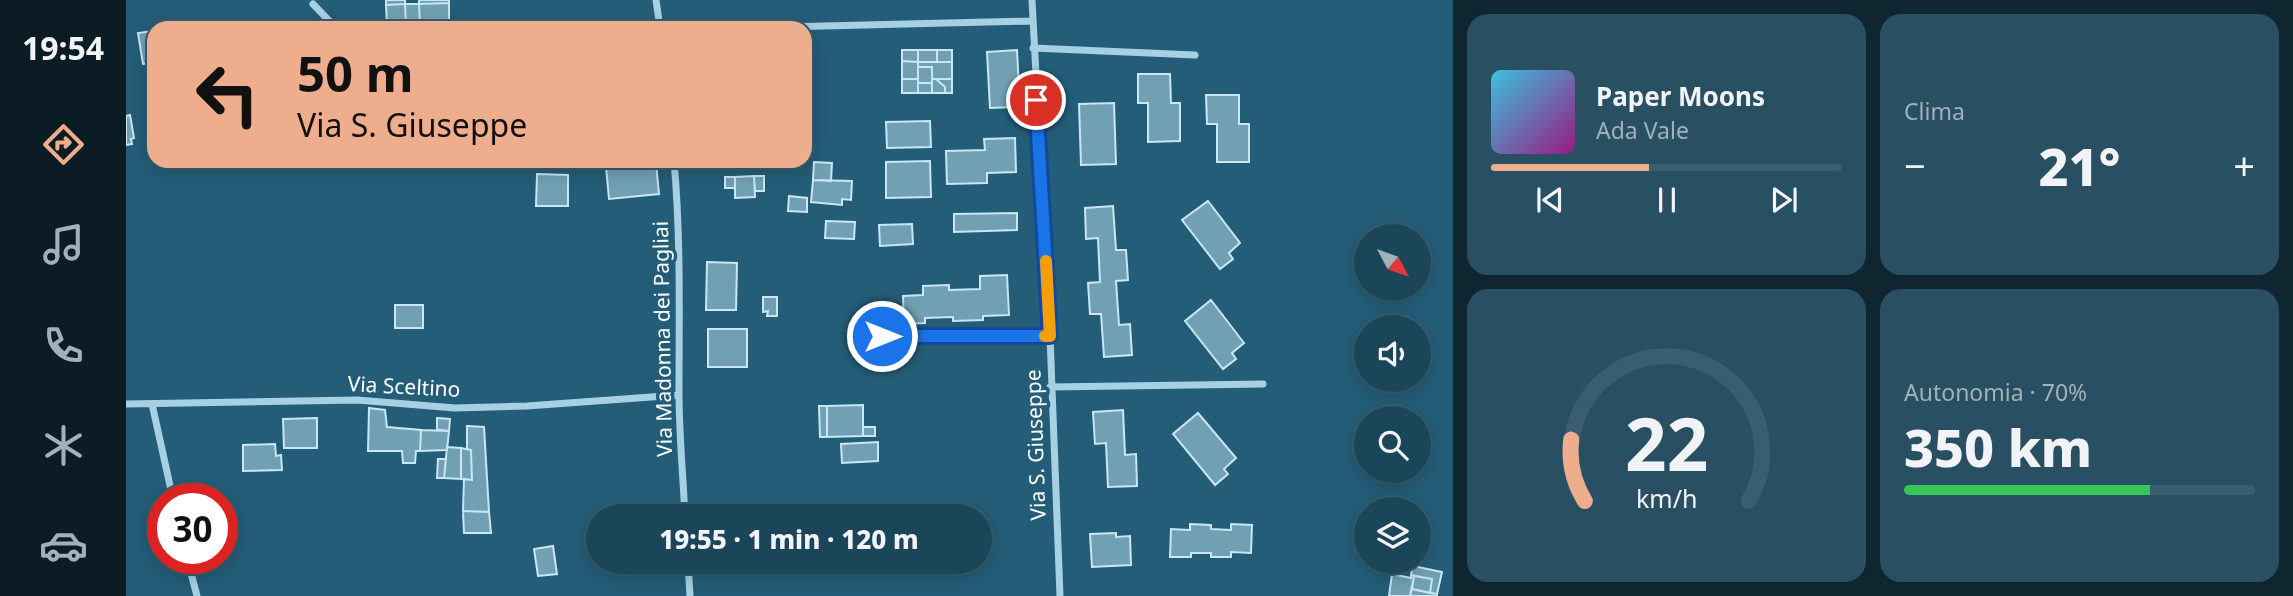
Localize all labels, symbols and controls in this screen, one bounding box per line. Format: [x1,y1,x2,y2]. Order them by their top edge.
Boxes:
text: 19:54 [22,26,104,69]
text: 50 m [297,40,414,106]
icon: left [182,49,273,140]
pin [1006,70,1066,130]
text: Paper Moons [1596,78,1765,114]
icon: arrive [1017,81,1055,119]
text: Clima [1904,95,1965,127]
text: Via S. Giuseppe [297,103,527,146]
text: Ada Vale [1596,114,1689,146]
icon: directions [39,120,88,169]
text: 21° [2038,130,2121,201]
text: − [1904,139,1926,191]
text: + [2233,139,2255,191]
icon: previous [1531,181,1569,219]
icon: pause [1648,181,1686,219]
icon: next [1765,181,1803,219]
icon: music [39,220,88,269]
street label: Via Madonna dei Pagliai [646,221,678,457]
north arrow [1354,224,1432,301]
map controls [1354,224,1431,574]
position arrow [845,299,919,373]
button: sound [1354,315,1431,392]
icon: phone [39,321,88,370]
street label: Via Sceltino [347,369,461,403]
street label: Via S. Giuseppe [1018,369,1052,521]
text: Autonomia · 70% [1904,376,2087,408]
text: 22 [1625,394,1708,493]
button: search [1354,406,1431,483]
text: 350 km [1904,411,2092,482]
icon: climate [39,421,88,470]
text: km/h [1636,481,1697,515]
speed limit sign: 30 [147,483,238,574]
button: layers [1354,497,1431,574]
icon: car [39,521,88,570]
text: 19:55 · 1 min · 120 m [659,521,919,557]

